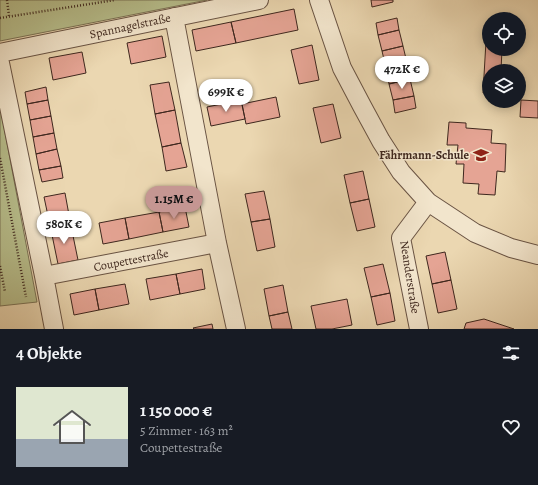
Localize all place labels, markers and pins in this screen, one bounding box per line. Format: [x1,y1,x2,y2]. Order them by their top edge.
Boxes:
pin: 472K € [369,56,435,90]
pin: 699K € [193,79,259,113]
school or university icon: Fährmann-Schule [472,146,490,164]
place label: Fährmann-Schule [379,147,469,163]
pin: 1.15M € [137,186,211,220]
pin: 580K € [31,211,97,245]

